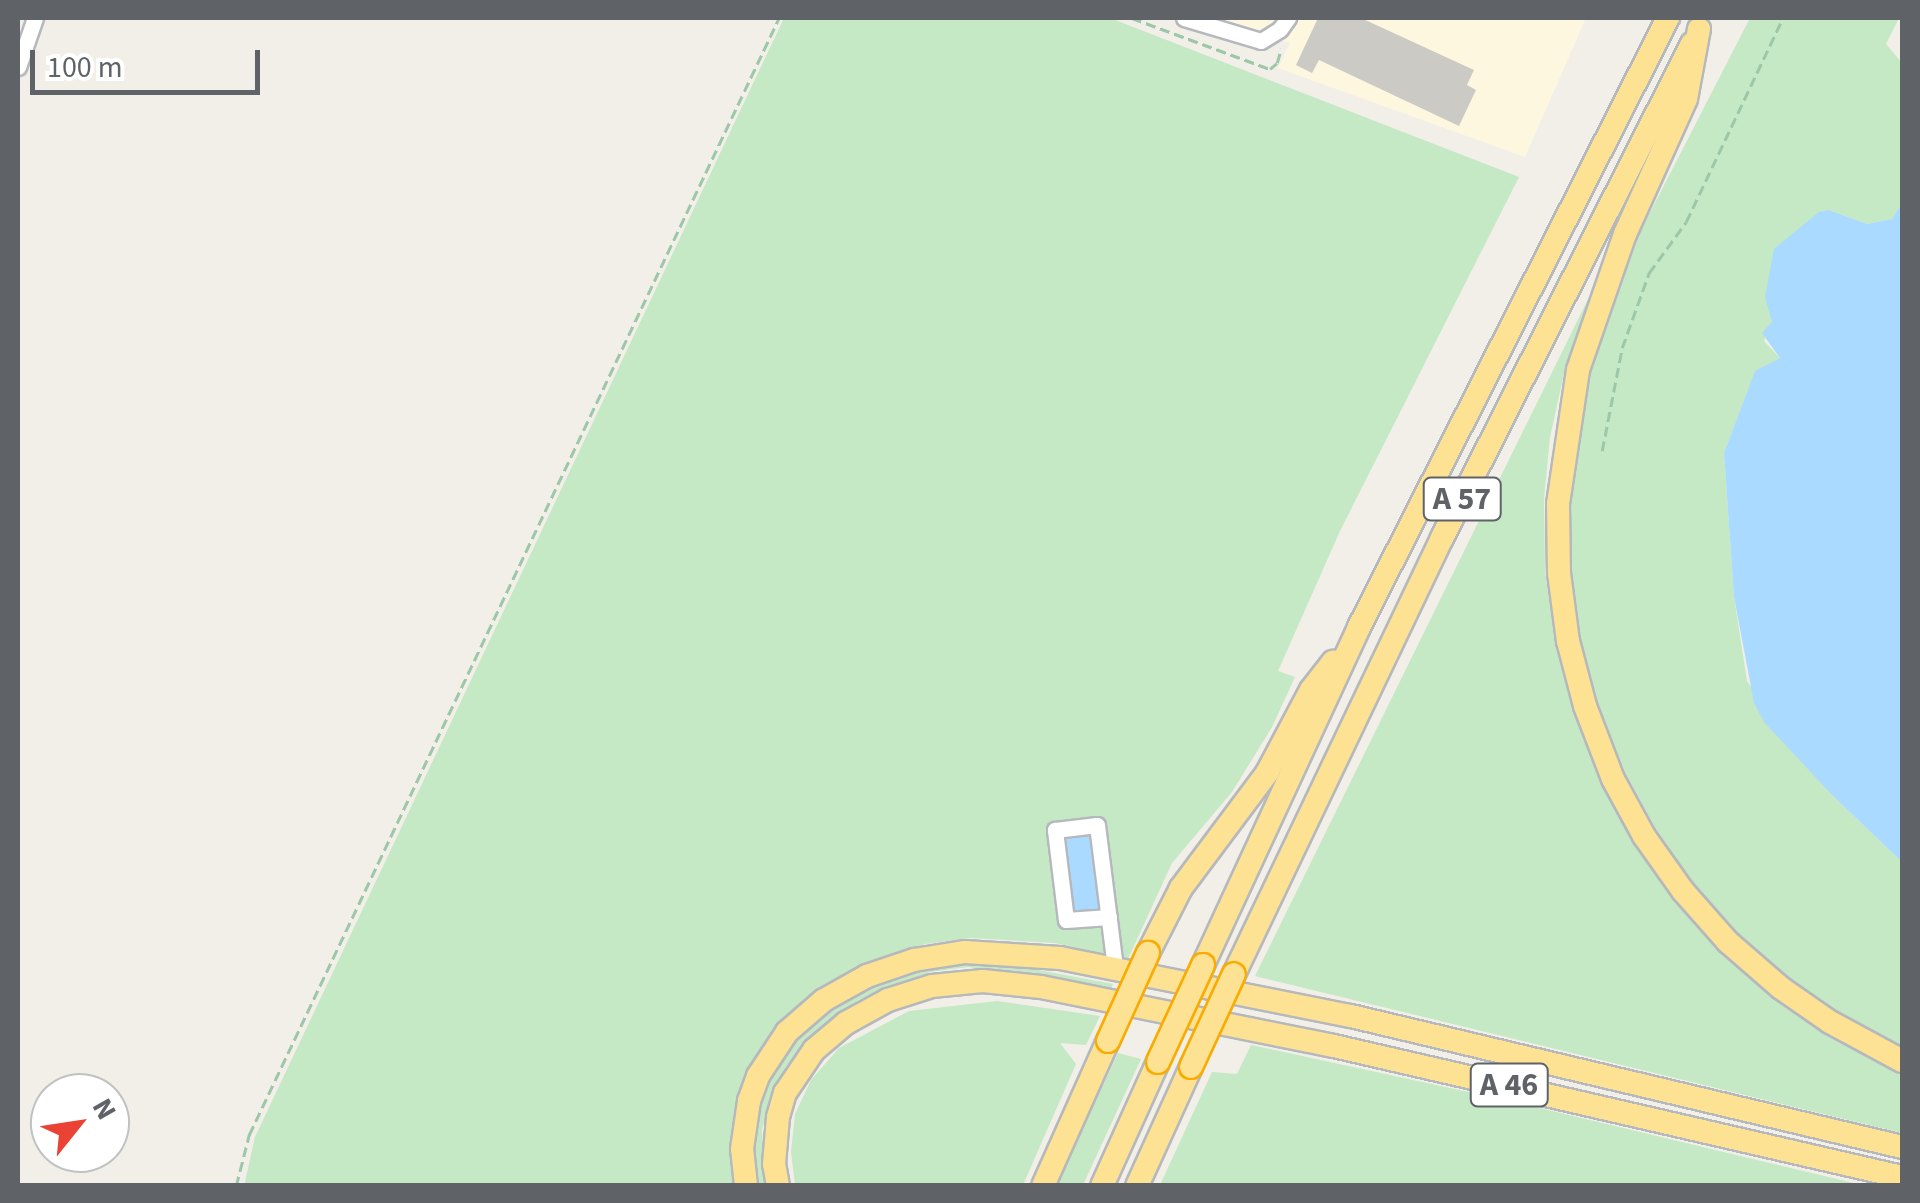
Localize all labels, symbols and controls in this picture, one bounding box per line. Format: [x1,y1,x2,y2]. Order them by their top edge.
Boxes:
scale bar [35,30,265,92]
text: 100 m [47,46,123,89]
road number: A 57 [1422,472,1502,526]
road number: A 46 [1469,1058,1549,1112]
north arrow [30,1073,130,1173]
text: N [82,1091,126,1127]

